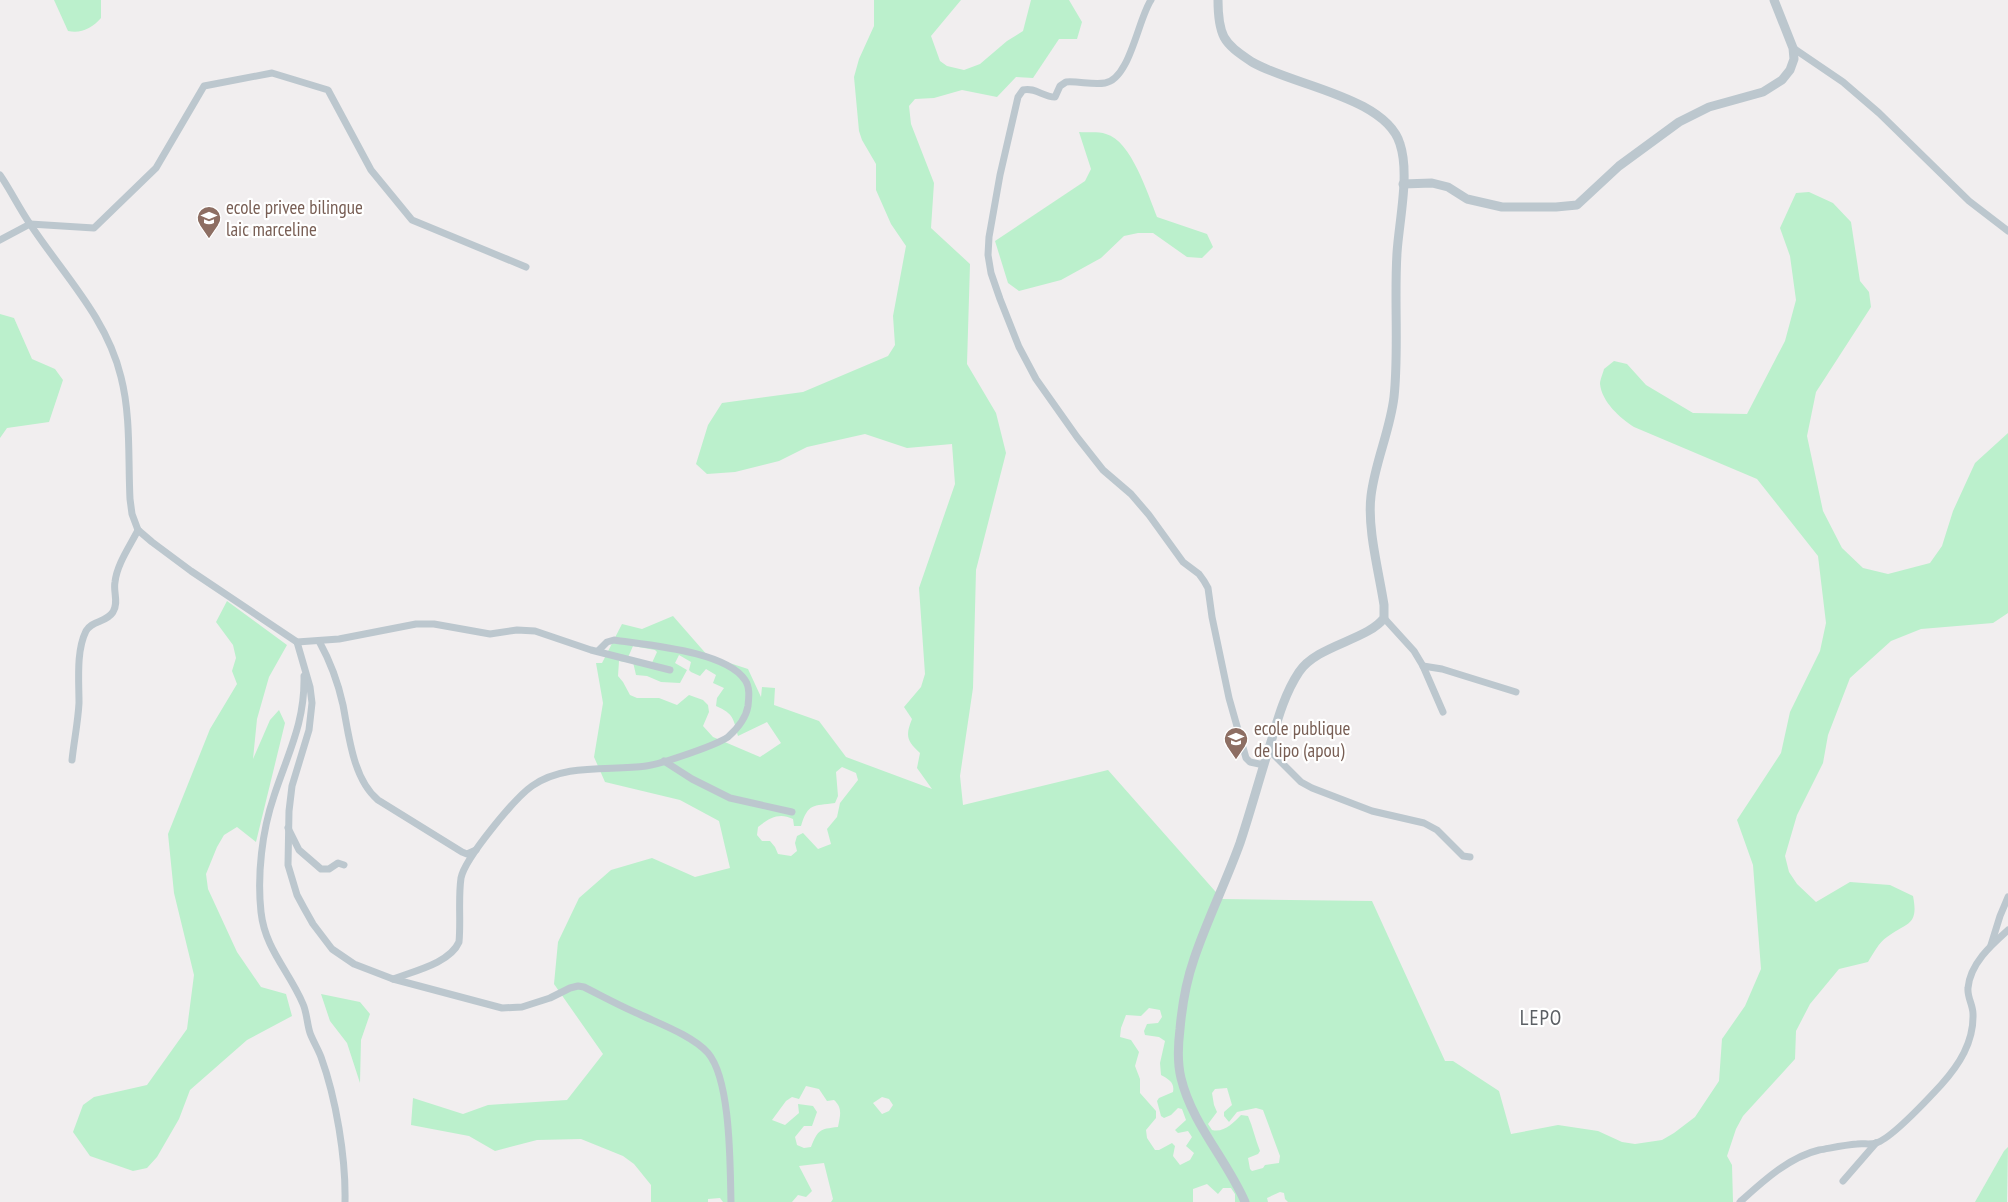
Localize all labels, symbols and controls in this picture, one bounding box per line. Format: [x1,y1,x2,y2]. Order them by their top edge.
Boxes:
place label: ecole privee bilingue laic marceline [226,195,363,241]
school or university icon: ecole privee bilingue laic marceline [196,205,222,239]
place label: ecole publique de lipo (apou) [1254,716,1350,762]
school or university icon: ecole publique de lipo (apou) [1223,726,1249,760]
district label: LEPO [1520,1004,1562,1031]

